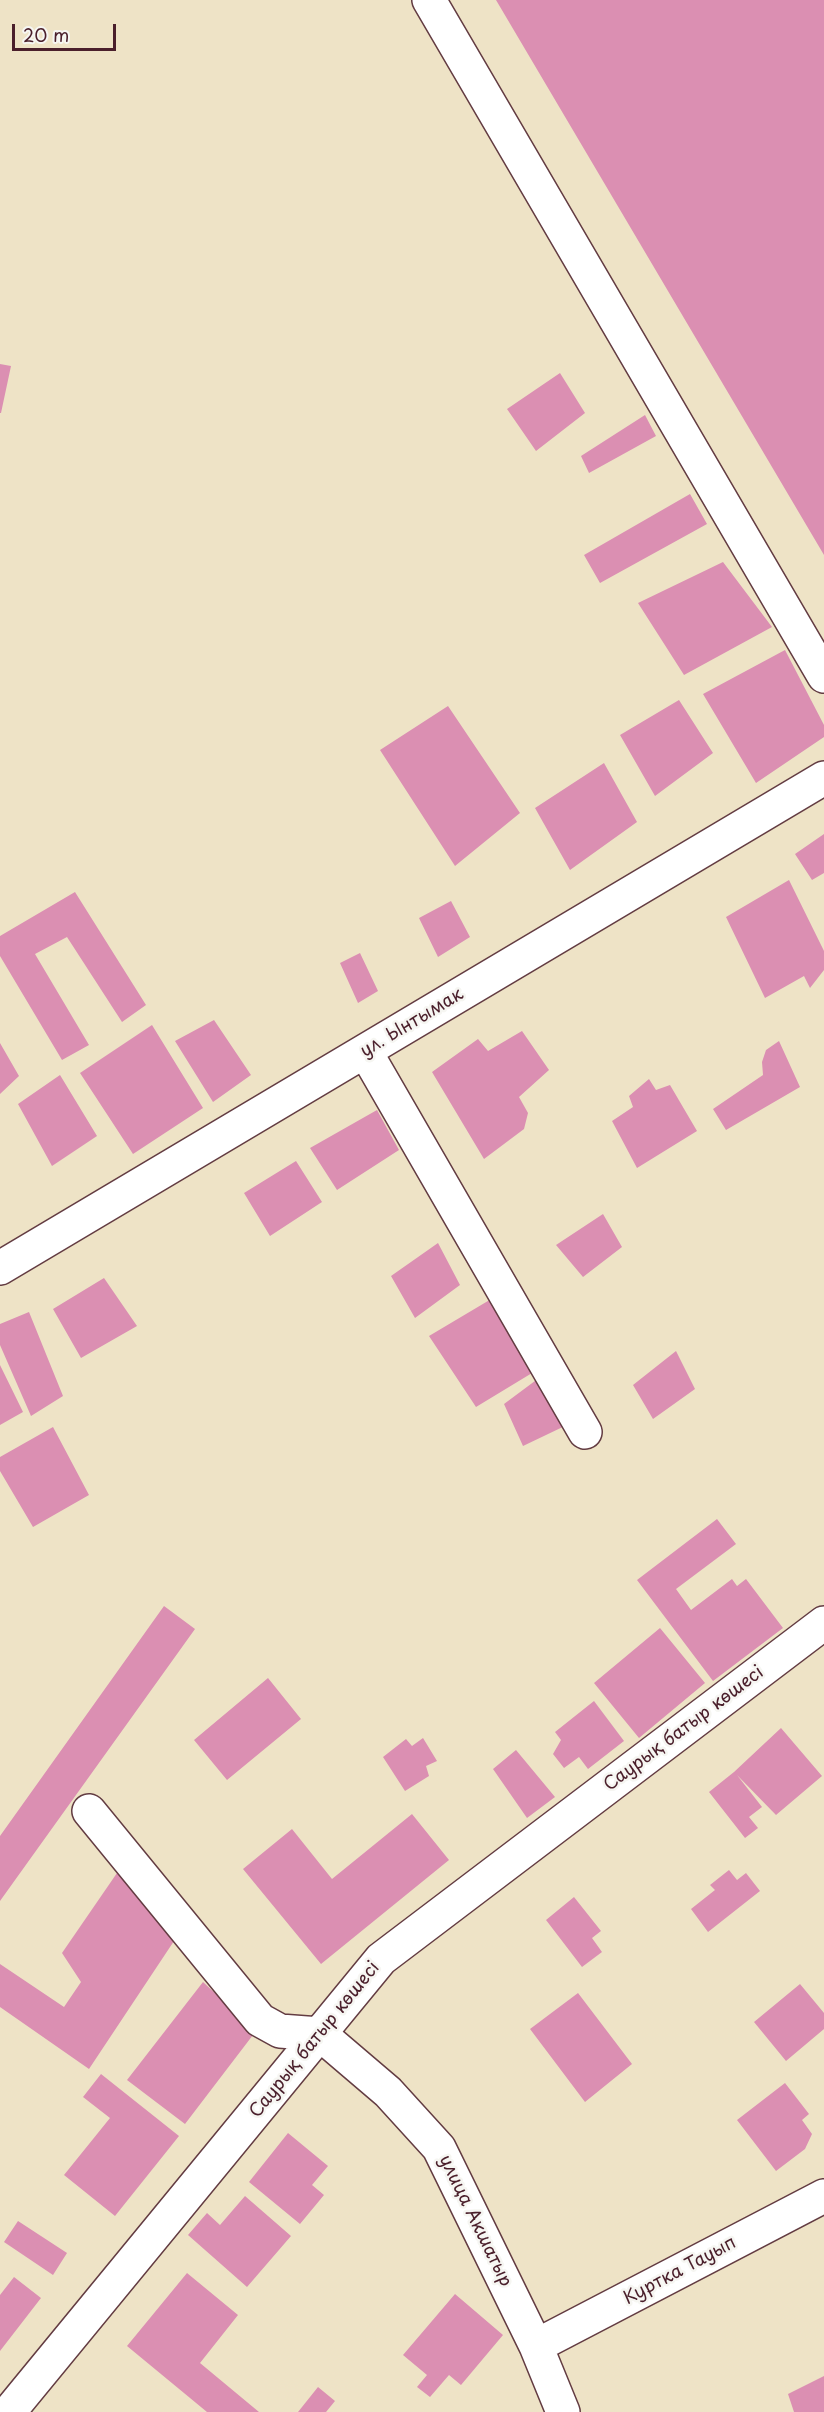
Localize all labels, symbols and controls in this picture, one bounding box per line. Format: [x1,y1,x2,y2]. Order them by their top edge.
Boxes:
scale bar [15,12,118,50]
text: 20 m [23,21,69,48]
street label: ул. Ынтымак [357,984,467,1062]
street label: Саурық батыр көшесі [600,1662,768,1796]
street label: Саурық батыр көшесі [245,1958,385,2122]
street label: улица Акшатыр [434,2152,516,2290]
street label: Куртка Тауып [620,2232,740,2310]

